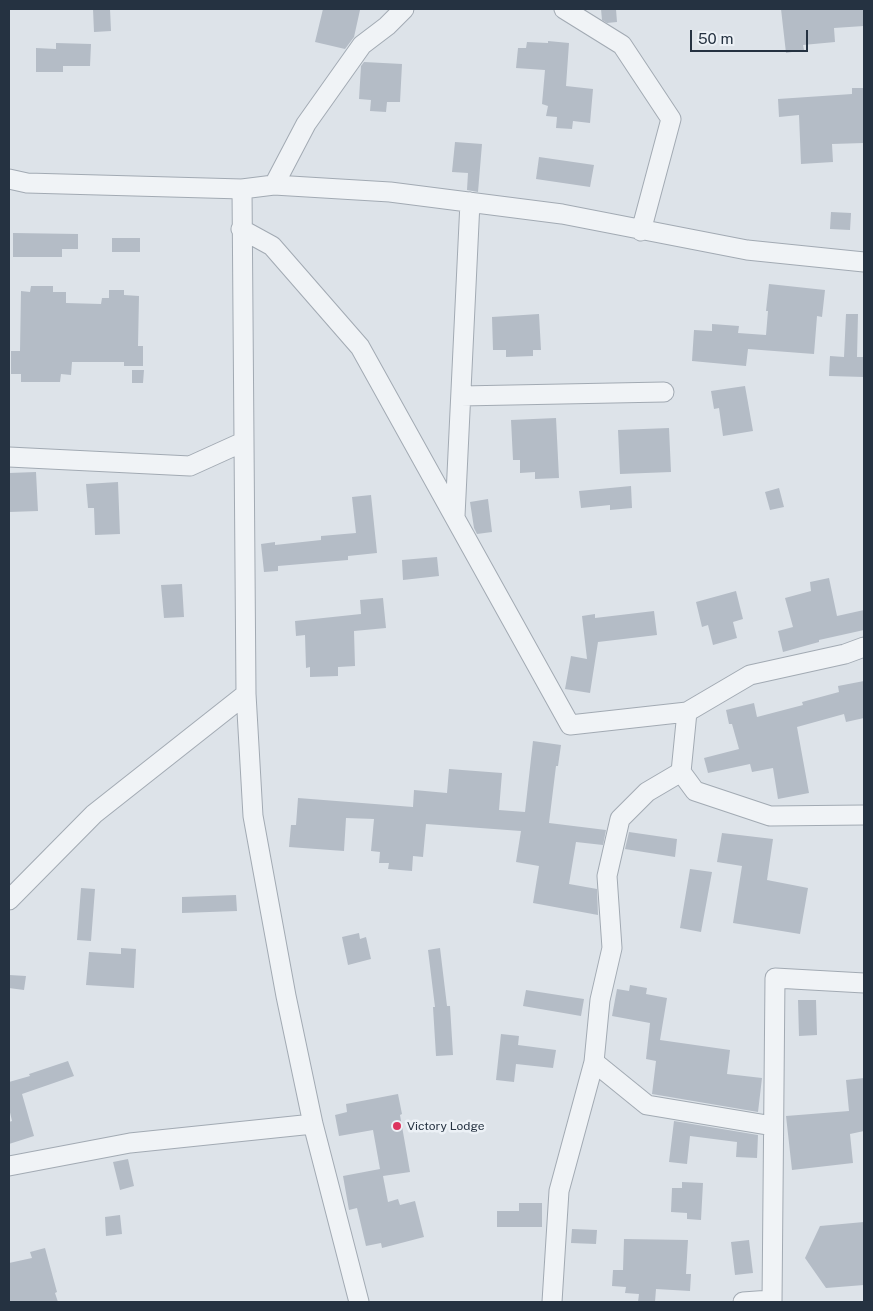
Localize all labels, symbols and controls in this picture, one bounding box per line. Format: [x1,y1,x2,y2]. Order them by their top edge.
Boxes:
scale bar [693,20,810,52]
text: 50 m [698,30,733,47]
place label: Victory Lodge [407,1119,484,1133]
marker: Victory Lodge [391,1120,403,1132]

